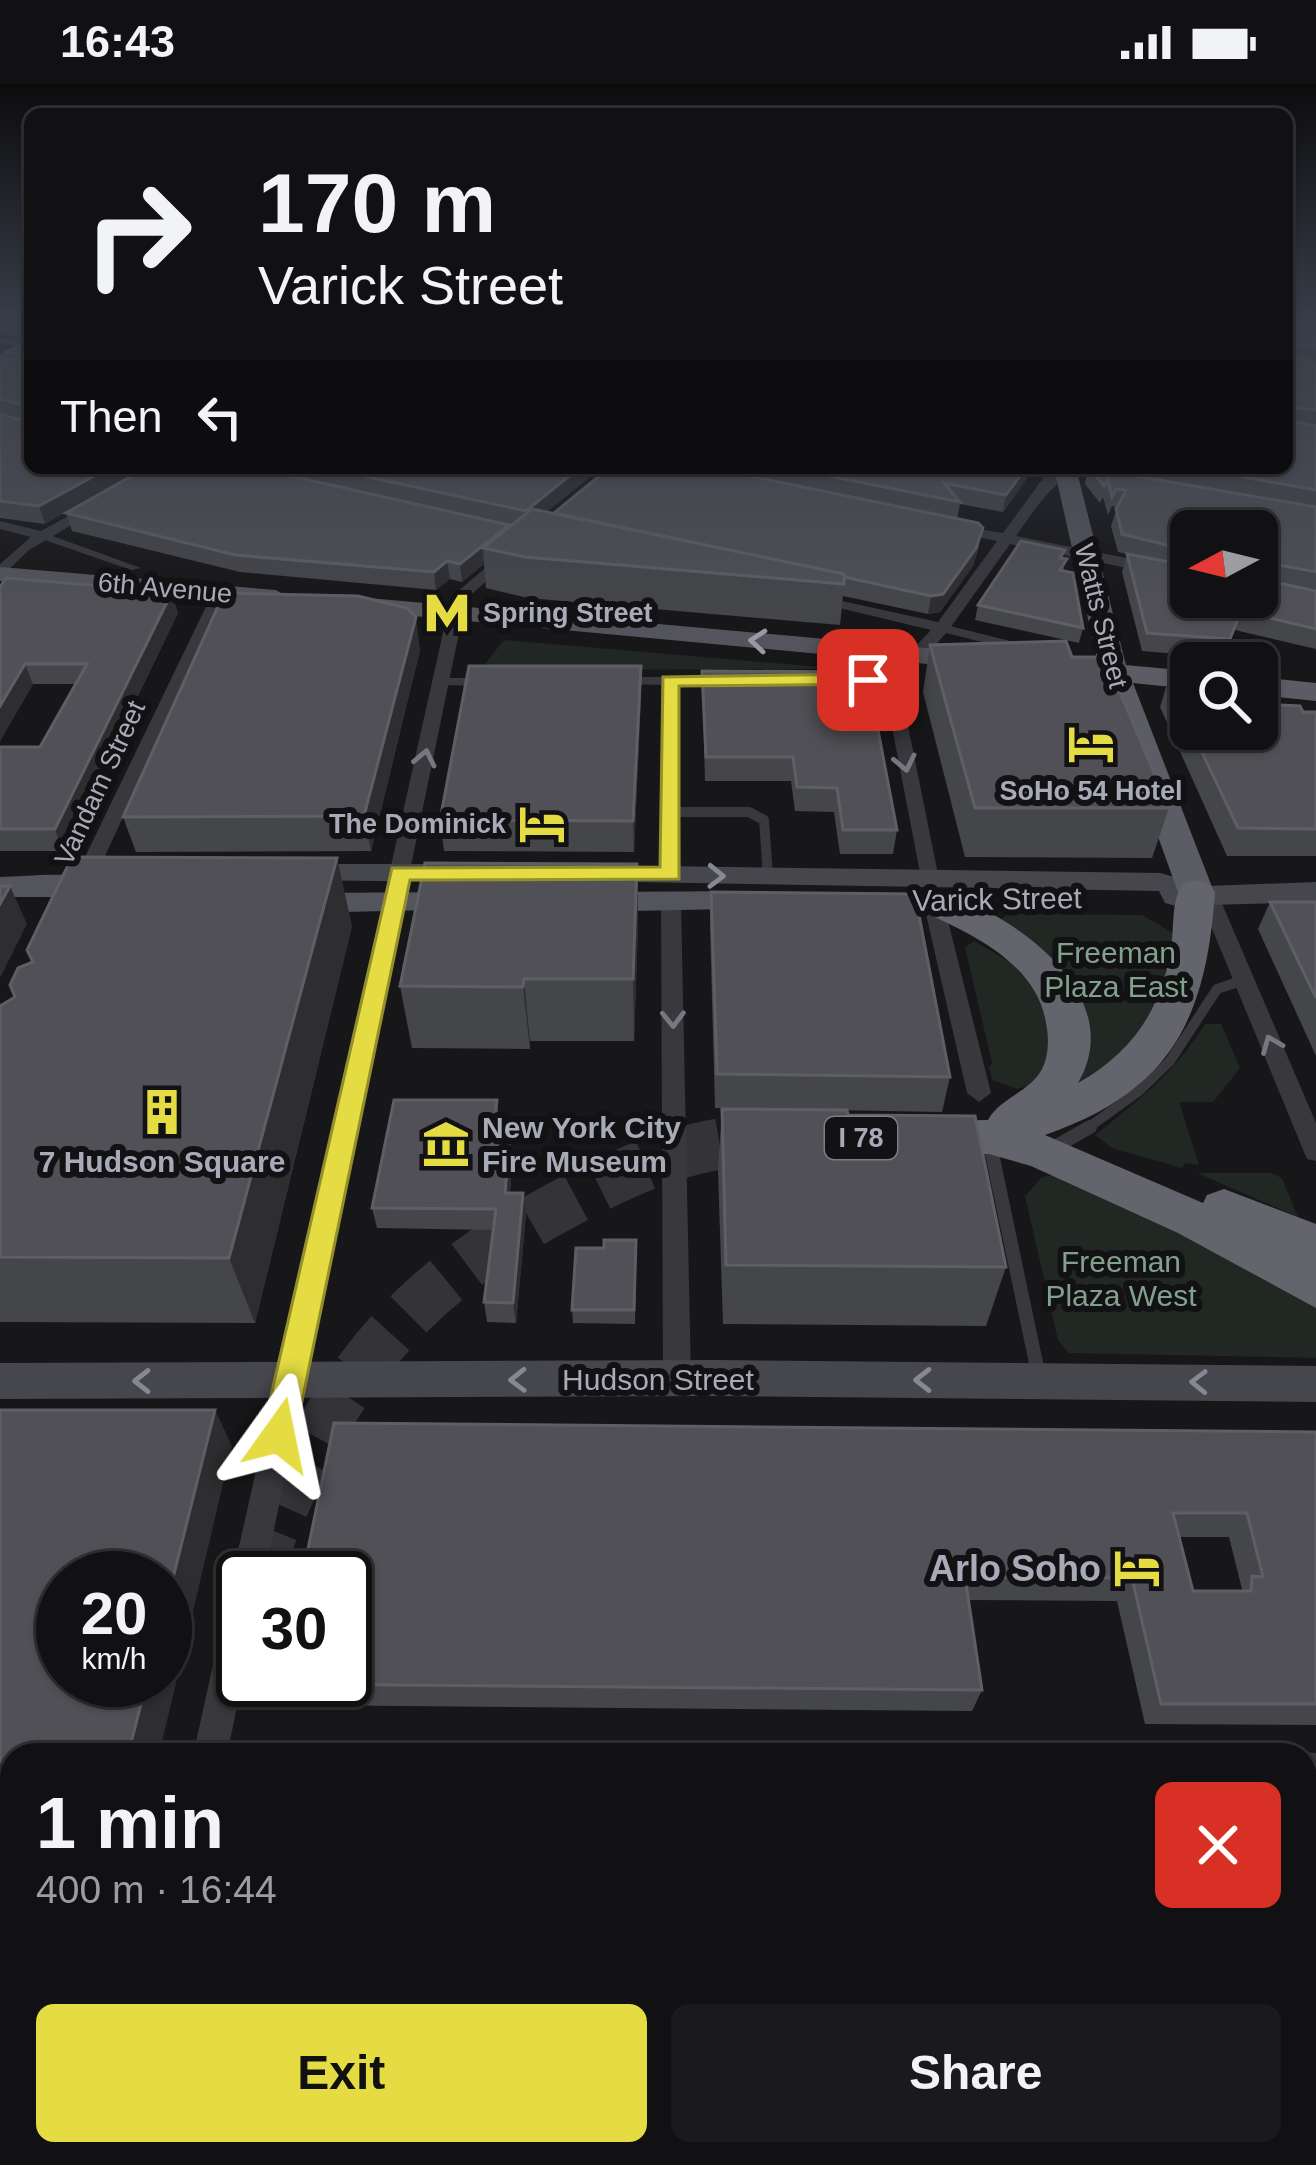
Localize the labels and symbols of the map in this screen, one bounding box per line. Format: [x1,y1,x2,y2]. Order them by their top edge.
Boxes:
north arrow [1170,510,1278,618]
street label: Watts Street [1069,541,1134,692]
street label: 6th Avenue [97,567,233,609]
metro station icon: Spring Street [422,588,472,638]
place label: Spring Street [483,598,653,628]
one-way arrow [748,629,767,654]
pin [817,629,919,731]
street label: Vandam Street [49,696,151,870]
hotel icon: SoHo 54 Hotel [1066,719,1116,769]
one-way arrow [411,749,437,769]
one-way arrow [891,753,916,773]
place label: SoHo 54 Hotel [999,776,1183,806]
hotel icon: The Dominick [517,799,567,849]
place label: The Dominick [329,809,507,839]
one-way arrow [707,862,726,888]
street label: Varick Street [912,881,1083,917]
park label: Freeman Plaza East [1044,936,1188,1003]
one-way arrow [660,1010,686,1029]
one-way arrow [1261,1035,1285,1056]
building icon: 7 Hudson Square [137,1087,187,1137]
place label: New York City Fire Museum [482,1111,681,1178]
road number: I 78 [825,1117,897,1159]
museum icon: New York City Fire Museum [421,1119,471,1169]
place label: 7 Hudson Square [39,1145,285,1178]
park label: Freeman Plaza West [1045,1245,1197,1312]
street label: Hudson Street [562,1363,755,1396]
one-way arrow [508,1367,526,1393]
one-way arrow [913,1367,931,1393]
one-way arrow [132,1368,150,1394]
one-way arrow [1189,1370,1208,1396]
position arrow [216,1372,342,1498]
hotel icon: Arlo Soho [1112,1543,1162,1593]
place label: Arlo Soho [929,1548,1101,1589]
speed limit sign: 30 [216,1551,372,1707]

